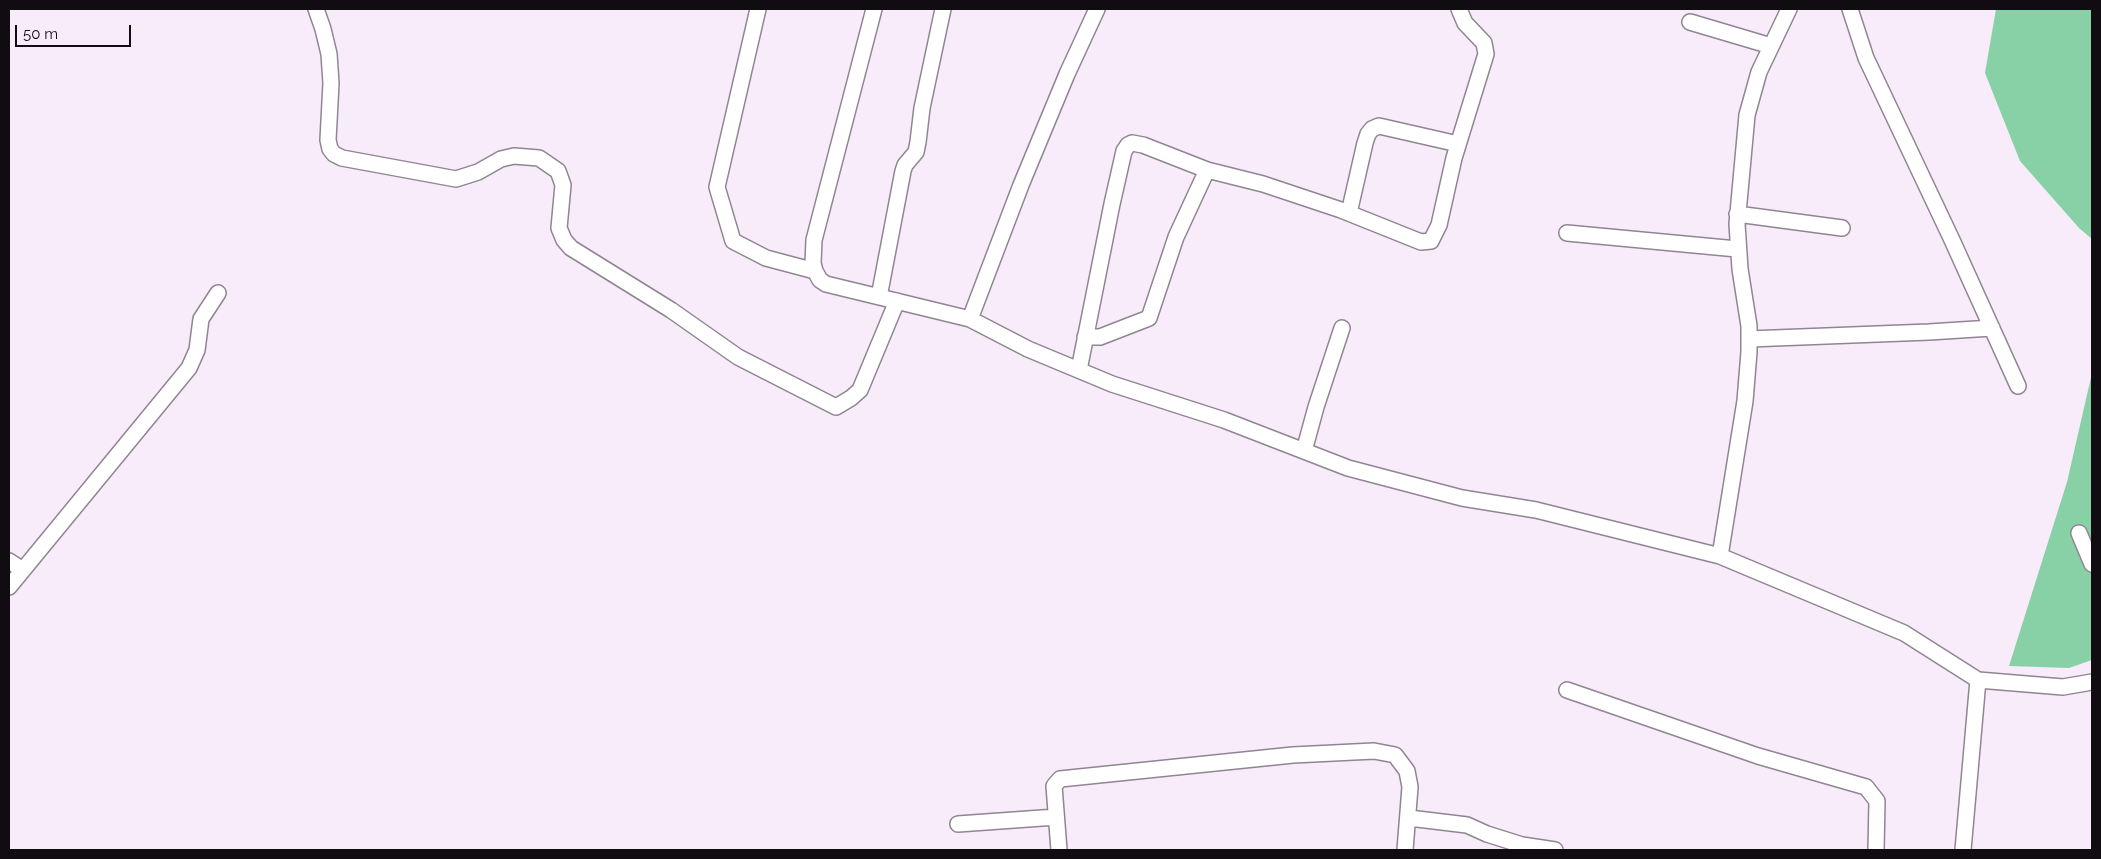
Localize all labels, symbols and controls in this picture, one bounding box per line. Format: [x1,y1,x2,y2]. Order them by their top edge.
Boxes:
scale bar [18,15,134,47]
text: 50 m [23,25,58,43]

